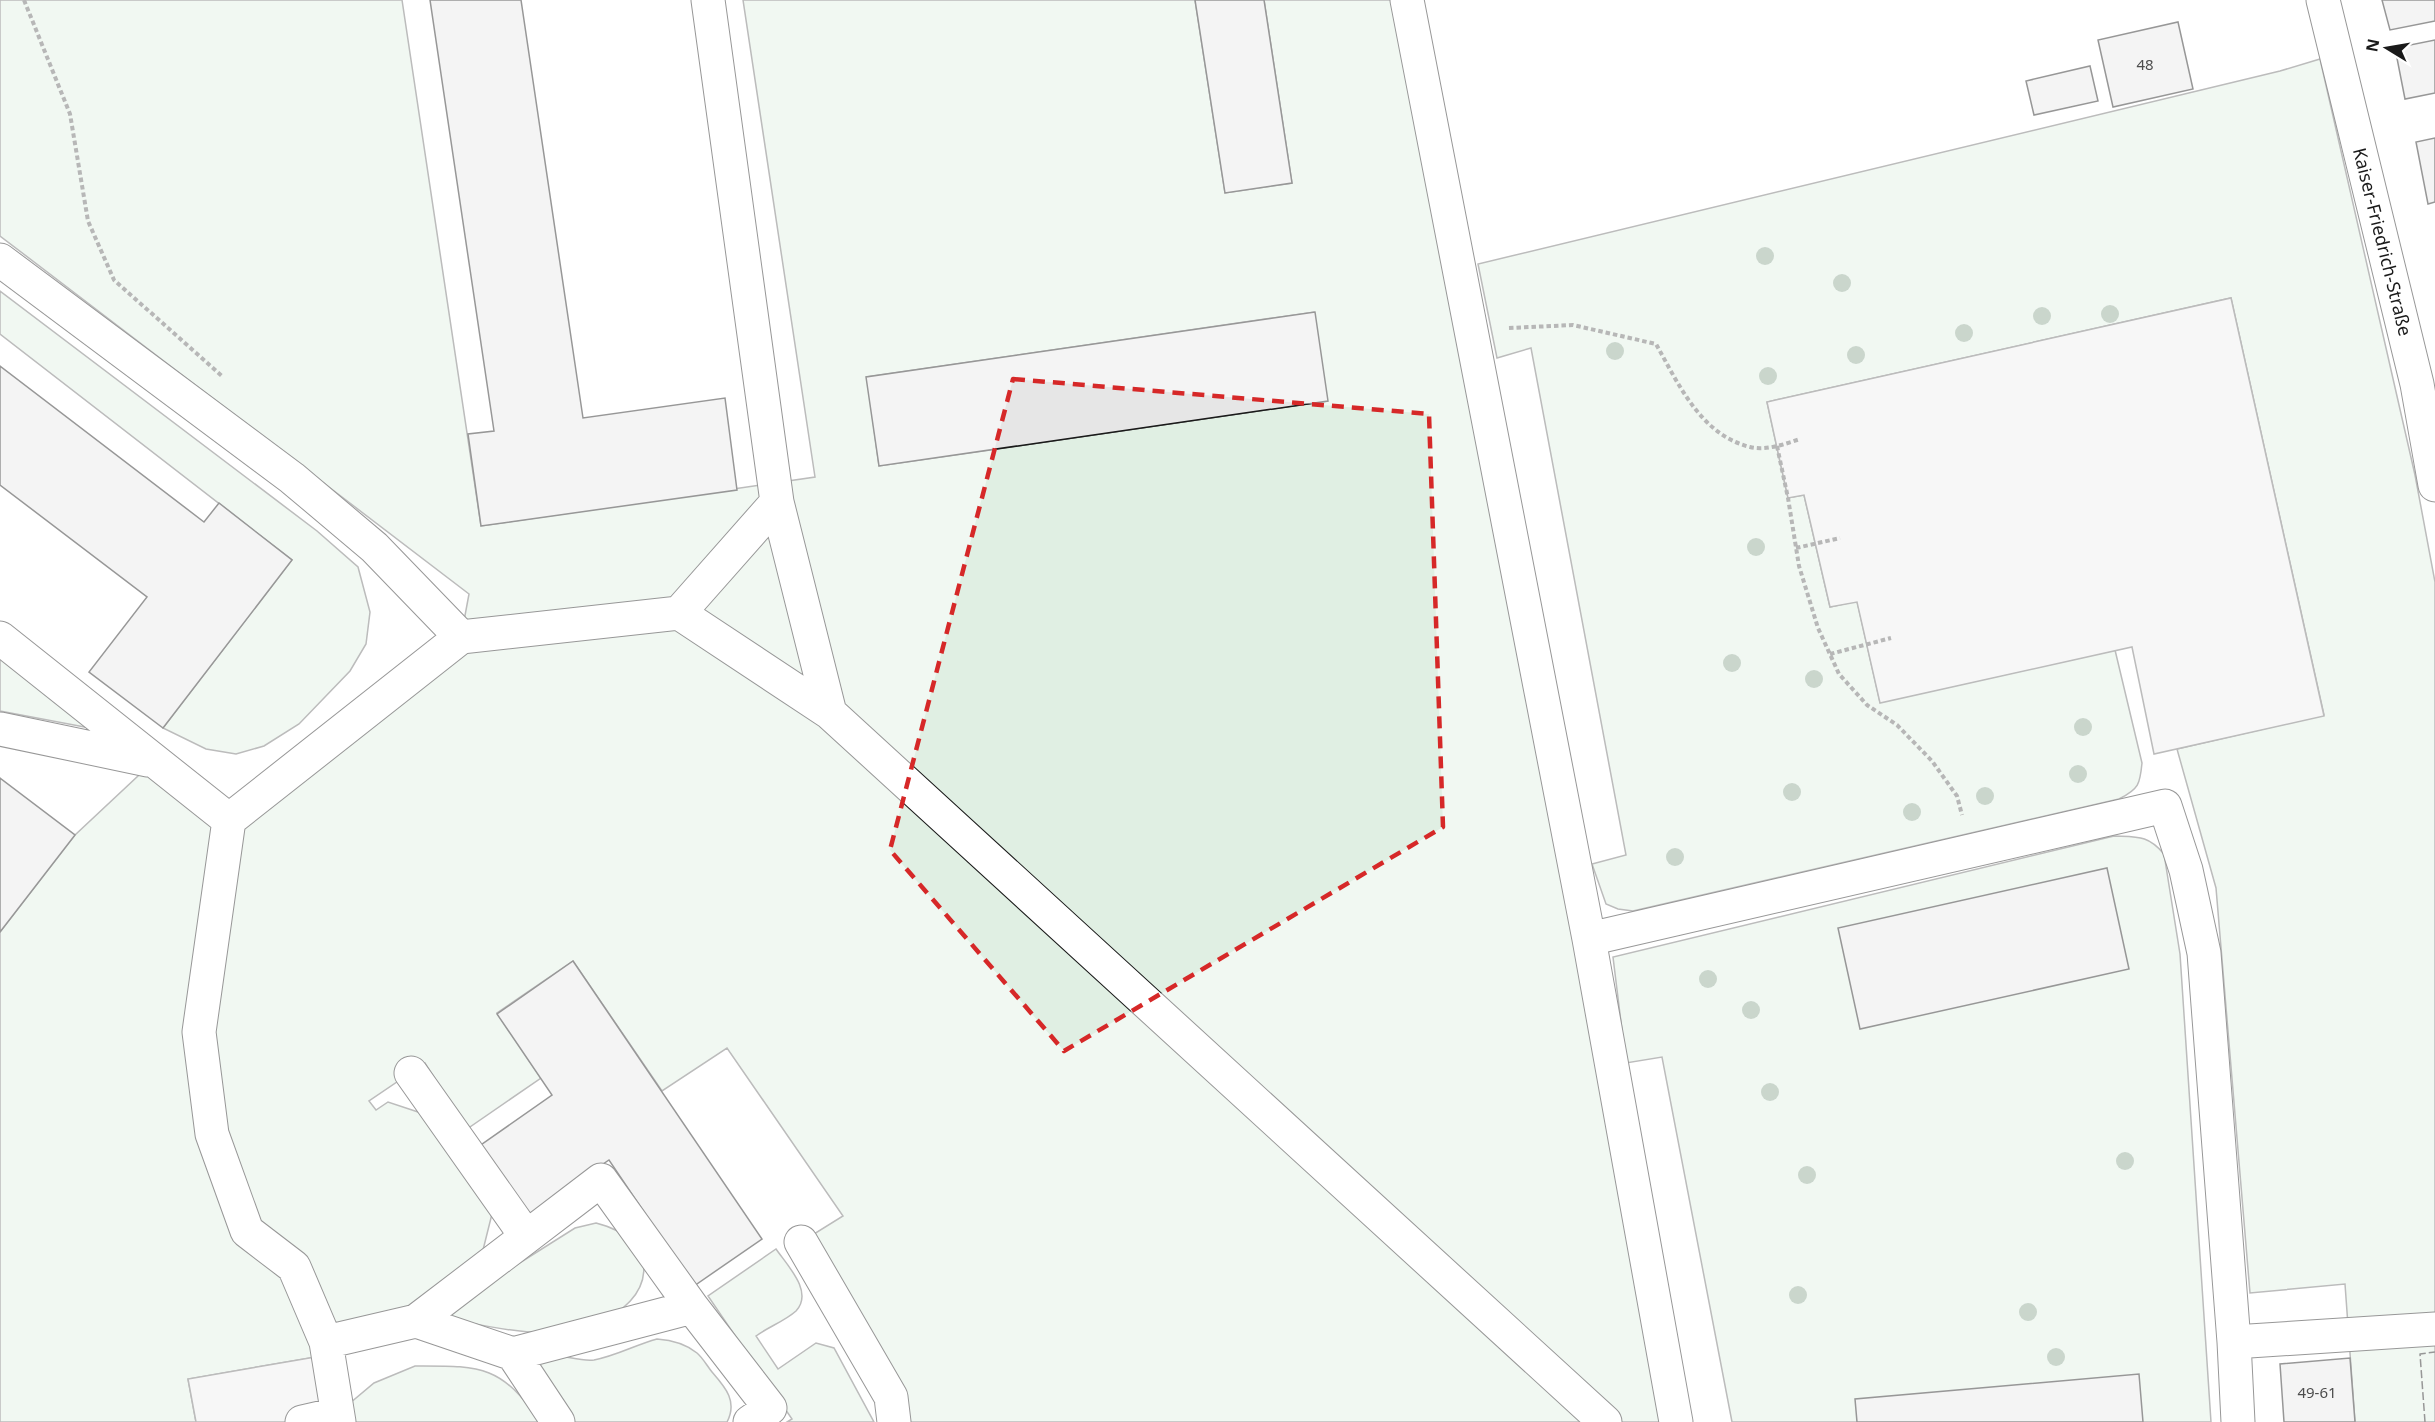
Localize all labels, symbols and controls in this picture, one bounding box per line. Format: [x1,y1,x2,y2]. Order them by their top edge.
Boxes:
north arrow [2357,18,2417,78]
text: N [2360,37,2384,54]
house number: 48 [2136,54,2154,74]
street label: Kaiser-Friedrich-Straße [2348,145,2418,338]
house number: 49-61 [2297,1382,2337,1402]

